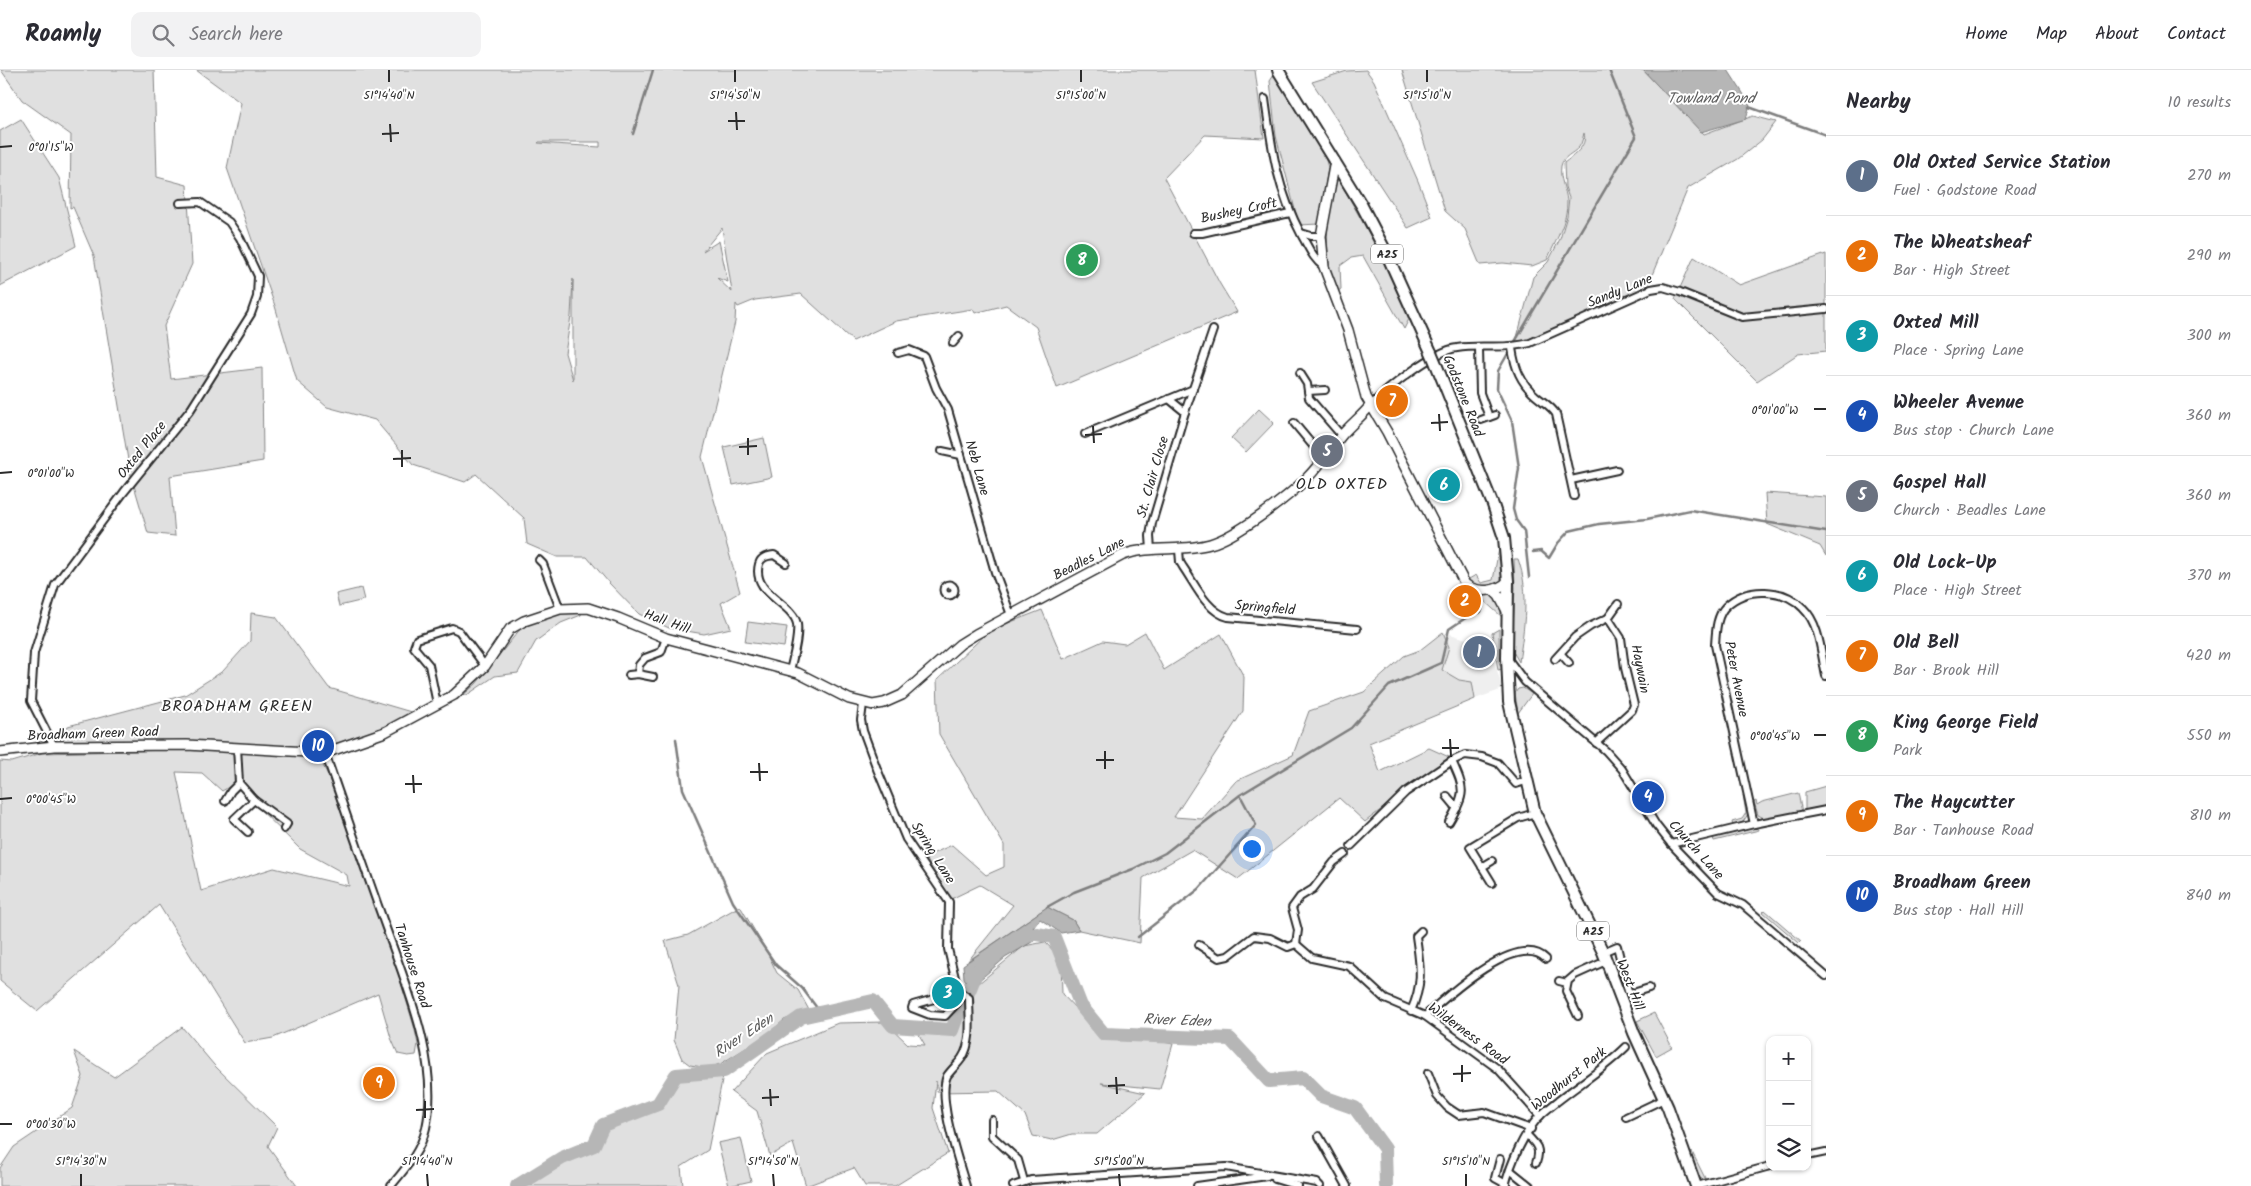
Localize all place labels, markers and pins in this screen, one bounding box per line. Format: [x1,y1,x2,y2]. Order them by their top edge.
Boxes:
pin: 8 [1066,241,1098,279]
pin: 7 [1376,382,1408,420]
pin: 5 [1311,432,1343,470]
pin: 6 [1428,466,1460,504]
pin: 2 [1449,582,1481,620]
pin: 1 [1463,633,1495,671]
pin: 10 [302,727,334,765]
pin: 4 [1632,778,1664,816]
pin: 3 [932,974,964,1012]
pin: 9 [363,1064,395,1102]

